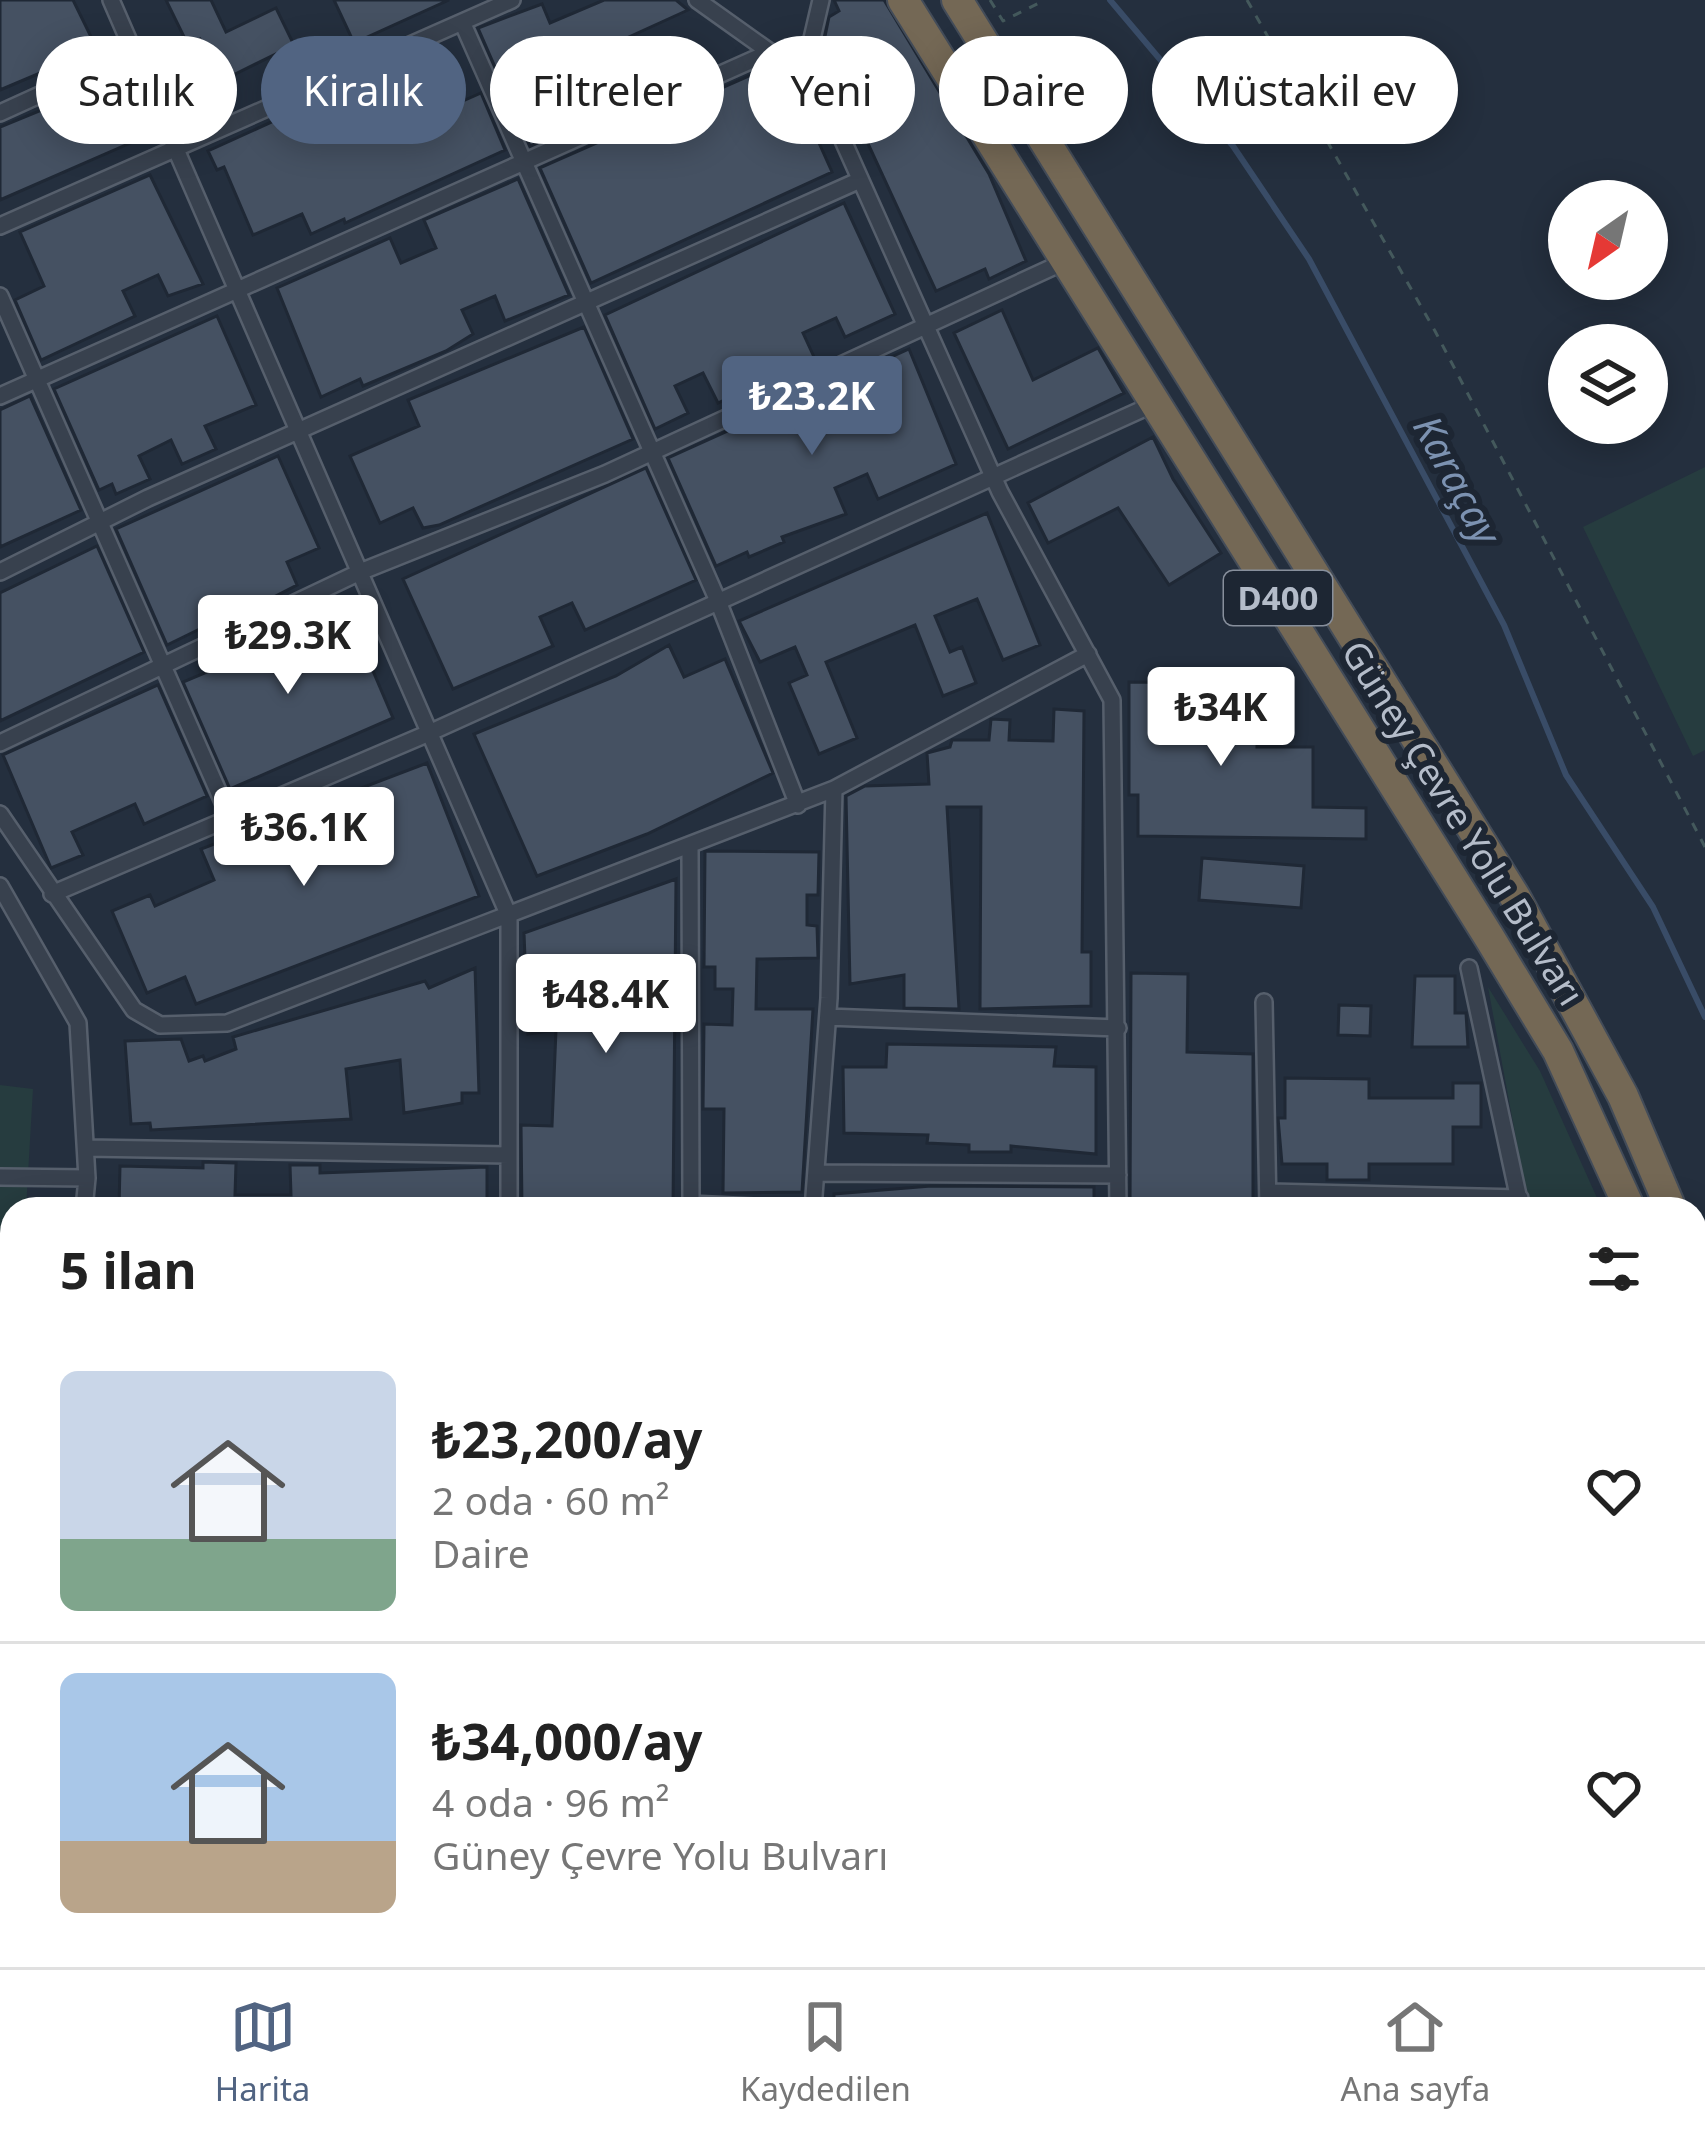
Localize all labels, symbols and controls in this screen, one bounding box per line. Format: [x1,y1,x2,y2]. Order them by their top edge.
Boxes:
chip: Satılık [36,36,237,144]
chip: Kiralık [261,36,466,144]
chip: Filtreler [490,36,724,144]
chip: Yeni [748,36,915,144]
chip: Daire [939,36,1128,144]
chip: Müstakil ev [1152,36,1458,144]
north arrow [1548,180,1668,300]
map controls [1548,180,1668,444]
button: layers [1548,324,1668,444]
pin: ₺23.2K [714,356,910,458]
text: ₺23.2K [749,368,875,421]
water label: Karaçay [1402,405,1516,556]
road number: D400 [1224,571,1332,625]
pin: ₺29.3K [190,595,386,697]
text: ₺29.3K [225,607,351,660]
street label: Güney Çevre Yolu Bulvarı [1331,631,1596,1014]
pin: ₺34K [1150,667,1292,769]
text: ₺34K [1175,679,1267,732]
pin: ₺36.1K [206,787,402,889]
text: ₺36.1K [241,799,367,852]
pin: ₺48.4K [508,954,704,1056]
text: ₺48.4K [543,966,669,1019]
text: 5 ilan [60,1234,197,1304]
icon: filters [1581,1236,1647,1302]
text: ₺23,200/ay [432,1403,702,1473]
icon: home [156,1419,300,1563]
icon: heart [1581,1458,1647,1524]
text: 2 oda · 60 m² [432,1473,670,1526]
text: Daire [432,1526,530,1579]
text: ₺34,000/ay [432,1705,702,1775]
icon: home [156,1721,300,1865]
icon: heart [1581,1760,1647,1826]
text: 4 oda · 96 m² [432,1775,670,1828]
text: Güney Çevre Yolu Bulvarı [432,1828,888,1881]
tab: Harita [215,1994,310,2111]
tab: Kaydedilen [740,1994,911,2111]
tab: Ana sayfa [1341,1994,1490,2111]

